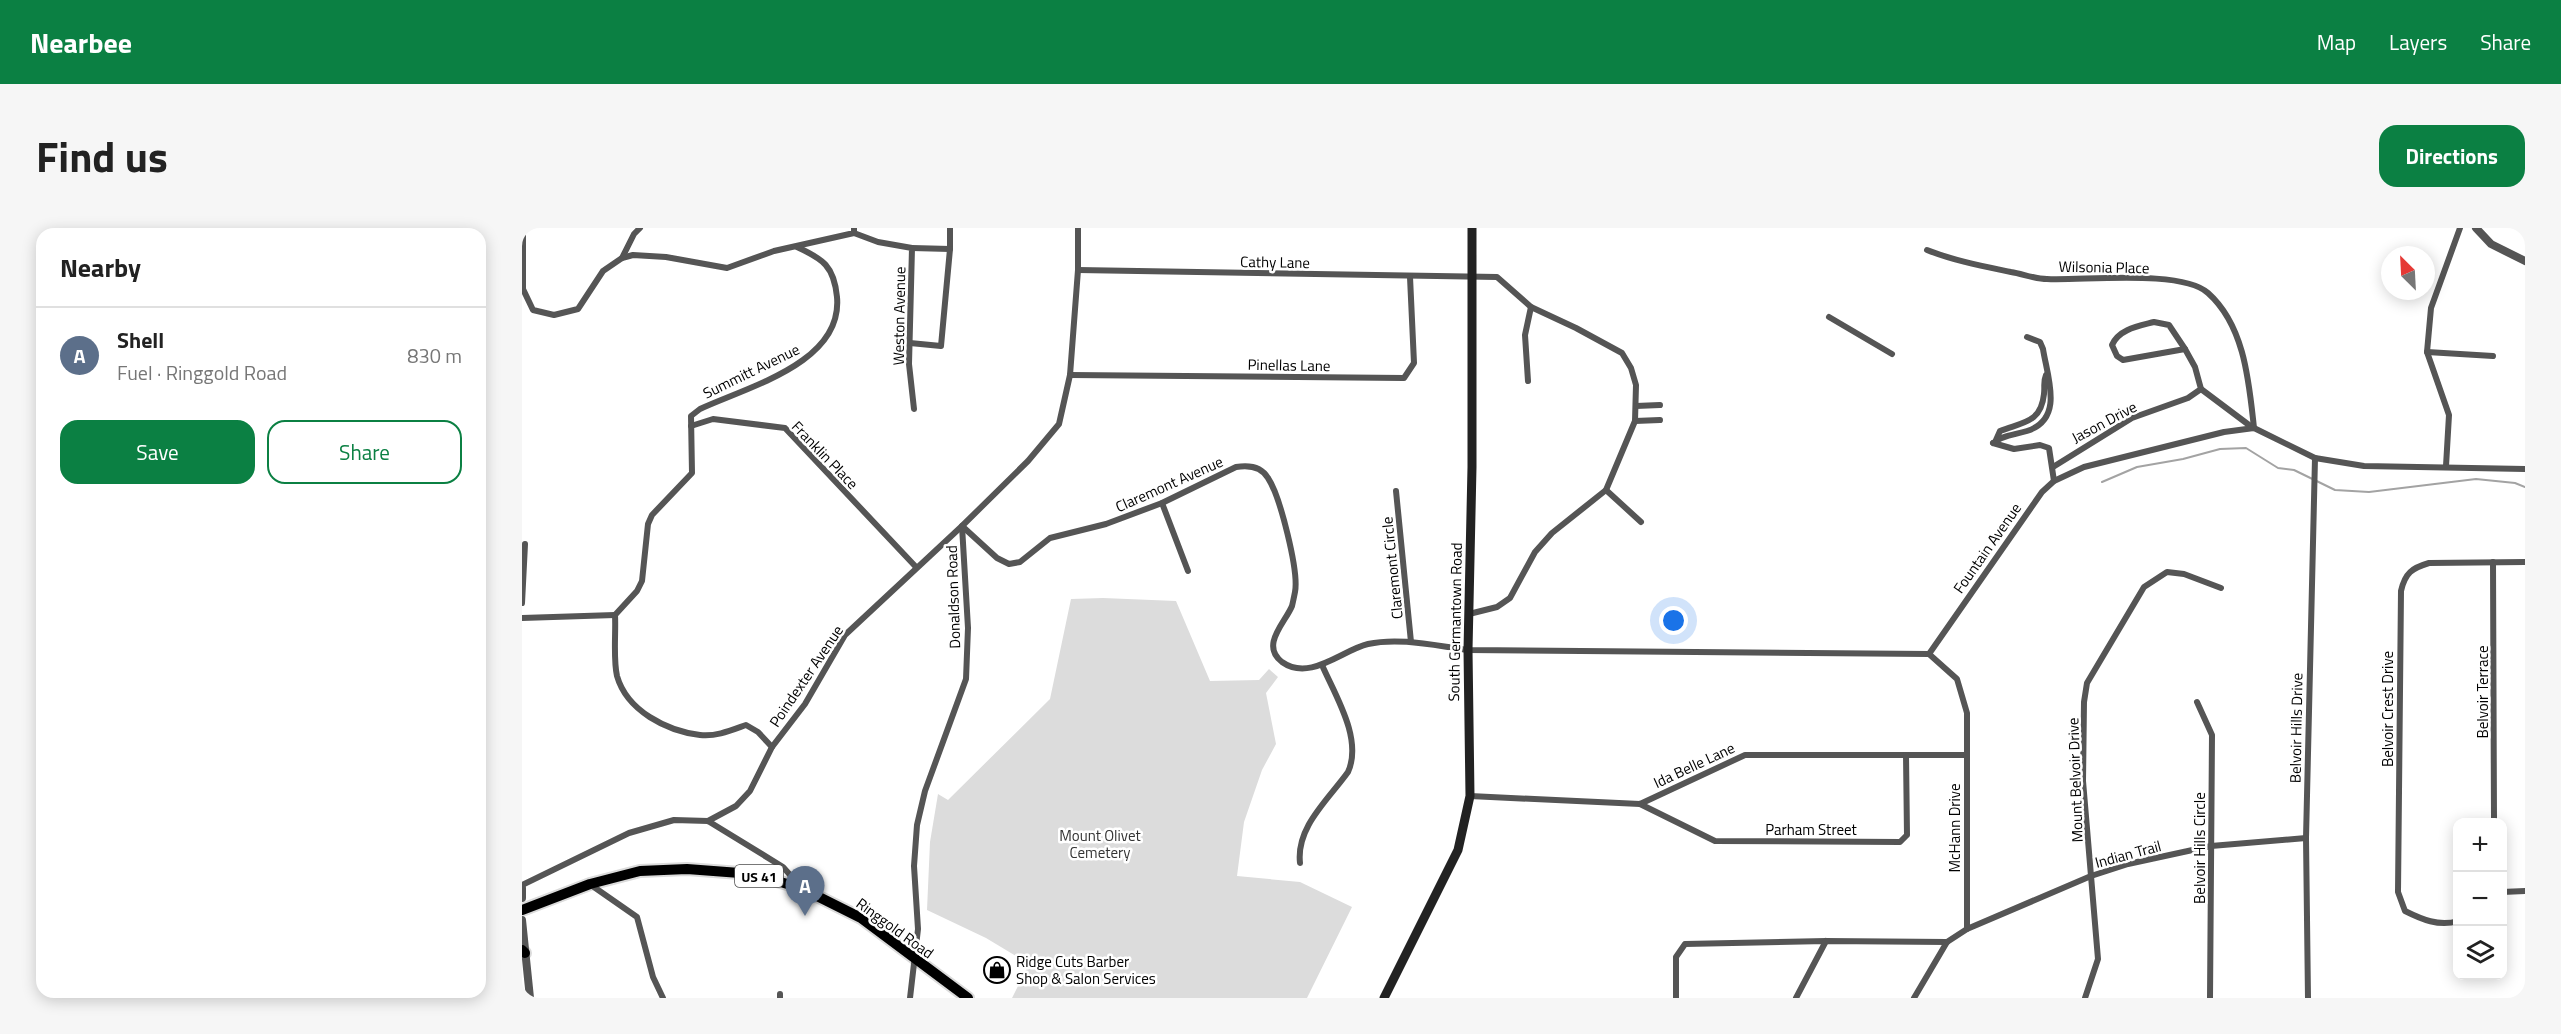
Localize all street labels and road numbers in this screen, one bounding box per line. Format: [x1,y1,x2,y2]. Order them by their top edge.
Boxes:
street label: Cathy Lane [1240,250,1310,274]
street label: Wilsonia Place [2058,255,2150,279]
street label: Weston Avenue [887,266,911,366]
street label: Summitt Avenue [699,338,803,404]
street label: Pinellas Lane [1247,353,1331,377]
street label: Jason Drive [2067,395,2141,449]
street label: Franklin Place [786,416,864,494]
street label: Claremont Avenue [1111,450,1227,518]
street label: Fountain Avenue [1947,498,2027,598]
street label: Claremont Circle [1375,516,1409,620]
street label: South Germantown Road [1442,542,1468,702]
street label: Donaldson Road [940,545,966,649]
street label: Poindexter Avenue [763,620,849,732]
street label: Belvoir Terrace [2471,645,2494,739]
street label: Belvoir Crest Drive [2376,651,2399,767]
street label: Belvoir Hills Drive [2284,673,2308,783]
street label: Mount Belvoir Drive [2061,717,2089,843]
street label: Ida Belle Lane [1650,736,1738,794]
street label: McHann Drive [1943,784,1966,872]
street label: Belvoir Hills Circle [2188,792,2211,904]
street label: Parham Street [1765,818,1858,841]
street label: Indian Trail [2092,834,2164,874]
road number: US 41 [735,865,783,887]
street label: Ringgold Road [851,892,939,964]

